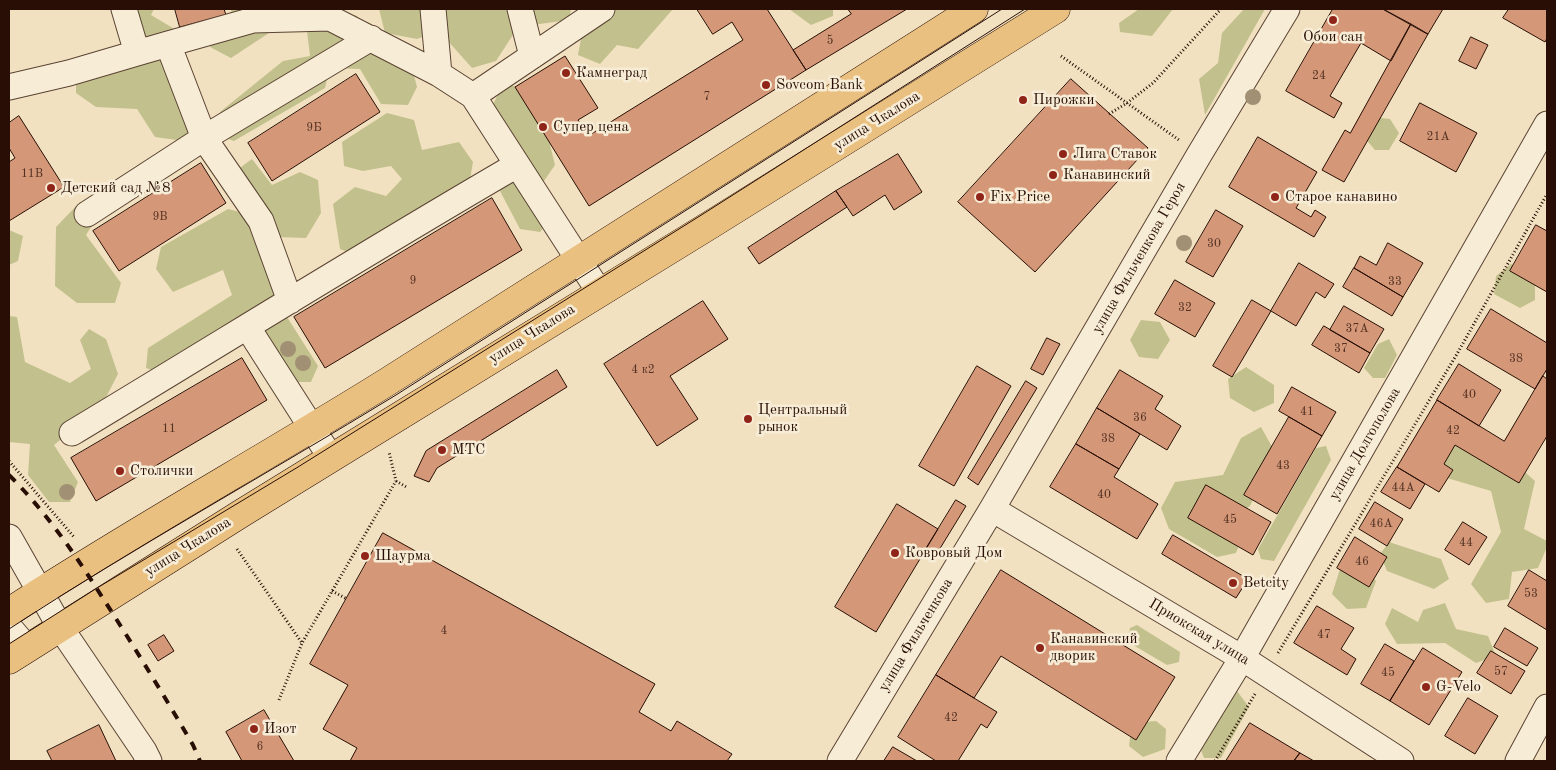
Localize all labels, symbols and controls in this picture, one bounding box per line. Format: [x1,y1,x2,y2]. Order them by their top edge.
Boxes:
marker: Обои сан [1327,14,1339,26]
place label: Обои сан [1303,28,1363,46]
house number: 5 [827,34,833,48]
place label: Камнеград [576,64,647,82]
marker: Камнеград [560,67,572,79]
house number: 24 [1312,69,1326,83]
place label: Sovcom Bank [776,76,863,94]
marker: Sovcom Bank [760,79,772,91]
street label: улица Чкалова [831,87,923,155]
house number: 7 [704,90,710,104]
place label: Пирожки [1033,91,1094,109]
marker: Пирожки [1017,94,1029,106]
place label: Супер цена [553,118,629,136]
house number: 9Б [306,121,322,135]
marker: Супер цена [537,121,549,133]
house number: 21А [1426,130,1450,144]
place label: Лига Ставок [1073,145,1157,163]
marker: Лига Ставок [1057,148,1069,160]
place label: Канавинский [1063,166,1151,184]
house number: 11В [21,167,43,181]
marker: Канавинский [1047,169,1059,181]
place label: Детский сад №8 [61,179,171,197]
street label: улица Фильченкова Героя [1088,179,1190,337]
marker: Детский сад №8 [45,182,57,194]
place label: Fix Price [990,188,1050,206]
place label: Старое канавино [1285,188,1397,206]
marker: Fix Price [974,191,986,203]
marker: Старое канавино [1269,191,1281,203]
house number: 9В [152,210,168,224]
house number: 30 [1207,237,1221,251]
house number: 9 [410,274,416,288]
house number: 33 [1388,275,1402,289]
street label: улица Чкалова [486,300,578,368]
house number: 32 [1178,301,1192,315]
house number: 37А [1345,322,1369,336]
house number: 37 [1334,342,1348,356]
house number: 38 [1509,352,1523,366]
house number: 4 к2 [631,363,655,377]
street label: улица Долгополова [1325,384,1405,504]
house number: 40 [1462,388,1476,402]
place label: Центральный рынок [758,401,847,436]
house number: 41 [1300,405,1314,419]
house number: 36 [1133,411,1147,425]
marker: Центральный рынок [742,413,754,425]
house number: 11 [162,422,176,436]
house number: 42 [1446,424,1460,438]
house number: 38 [1101,432,1115,446]
place label: МТС [452,441,485,459]
marker: МТС [436,444,448,456]
house number: 43 [1276,459,1290,473]
place label: Столички [130,462,193,480]
marker: Столички [114,465,126,477]
house number: 44А [1391,481,1415,495]
house number: 40 [1097,488,1111,502]
street label: улица Чкалова [142,513,234,581]
house number: 45 [1223,513,1237,527]
house number: 46А [1369,517,1393,531]
house number: 44 [1459,536,1473,550]
place label: Ковровый Дом [905,544,1002,562]
place label: Шаурма [375,547,431,565]
marker: Ковровый Дом [889,547,901,559]
marker: Шаурма [359,550,371,562]
house number: 46 [1355,555,1369,569]
place label: Betcity [1243,574,1289,592]
street label: улица Фильченкова [875,575,957,695]
marker: Betcity [1227,577,1239,589]
house number: 53 [1524,587,1538,601]
street label: Приокская улица [1145,595,1253,669]
house number: 4 [441,624,447,638]
house number: 47 [1317,628,1331,642]
place label: Канавинский дворик [1050,630,1138,665]
marker: Канавинский дворик [1034,642,1046,654]
house number: 57 [1494,665,1508,679]
house number: 45 [1381,666,1395,680]
place label: G-Velo [1436,678,1481,696]
marker: G-Velo [1420,681,1432,693]
house number: 42 [944,711,958,725]
place label: Изот [264,720,297,738]
marker: Изот [248,723,260,735]
house number: 6 [257,740,263,754]

